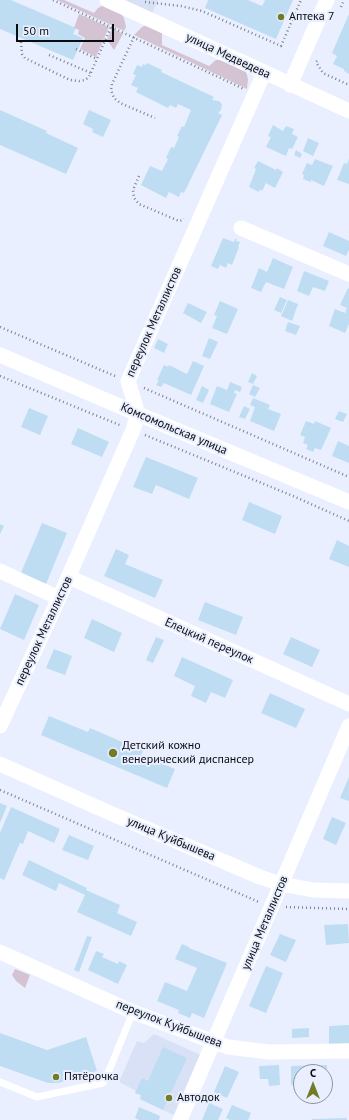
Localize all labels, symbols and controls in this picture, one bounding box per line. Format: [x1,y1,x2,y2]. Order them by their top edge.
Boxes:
place label: Аптека 7 [289,10,335,24]
marker: Аптека 7 [276,12,286,22]
scale bar [18,16,116,42]
text: 50 m [23,23,49,38]
street label: улица Медведева [183,30,273,82]
street label: переулок Металлистов [123,265,185,379]
street label: Комсомольская улица [119,400,229,458]
street label: переулок Металлистов [12,574,76,688]
street label: Елецкий переулок [162,615,256,667]
place label: Детский кожно венерический диспансер [122,739,254,767]
marker: Детский кожно венерический диспансер [107,747,119,759]
street label: улица Куйбышева [125,814,217,864]
street label: улица Металлистов [239,874,291,972]
street label: переулок Куйбышева [114,997,224,1051]
north arrow [293,1064,333,1104]
text: С [310,1066,316,1080]
place label: Пятёрочка [64,1070,119,1084]
marker: Пятёрочка [51,1072,61,1082]
place label: Автодок [177,1091,220,1105]
marker: Автодок [164,1093,174,1103]

